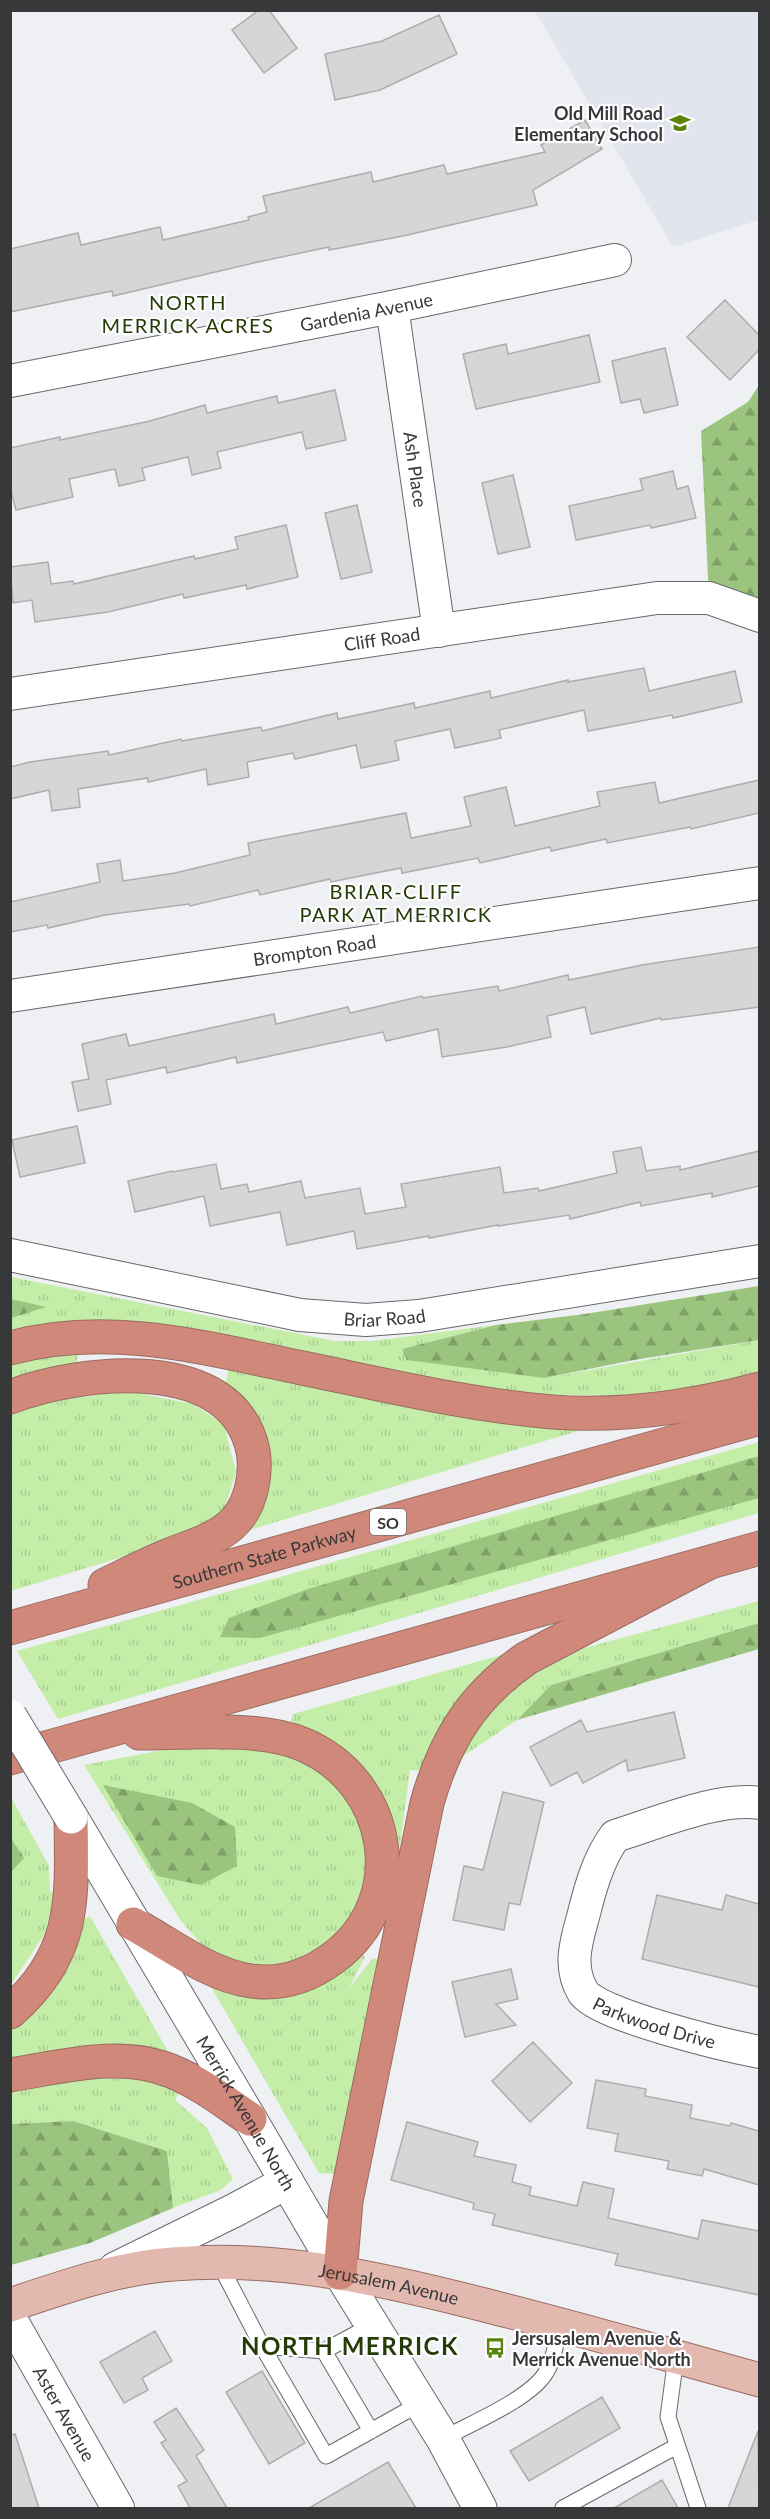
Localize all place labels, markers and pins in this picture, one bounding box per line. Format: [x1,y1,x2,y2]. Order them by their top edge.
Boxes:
place label: Old Mill Road Elementary School [514,102,663,145]
school or university icon: Old Mill Road Elementary School [668,111,692,135]
place label: Jersusalem Avenue & Merrick Avenue North [512,2327,691,2370]
bus stop icon: Jersusalem Avenue & Merrick Avenue North [483,2336,507,2360]

